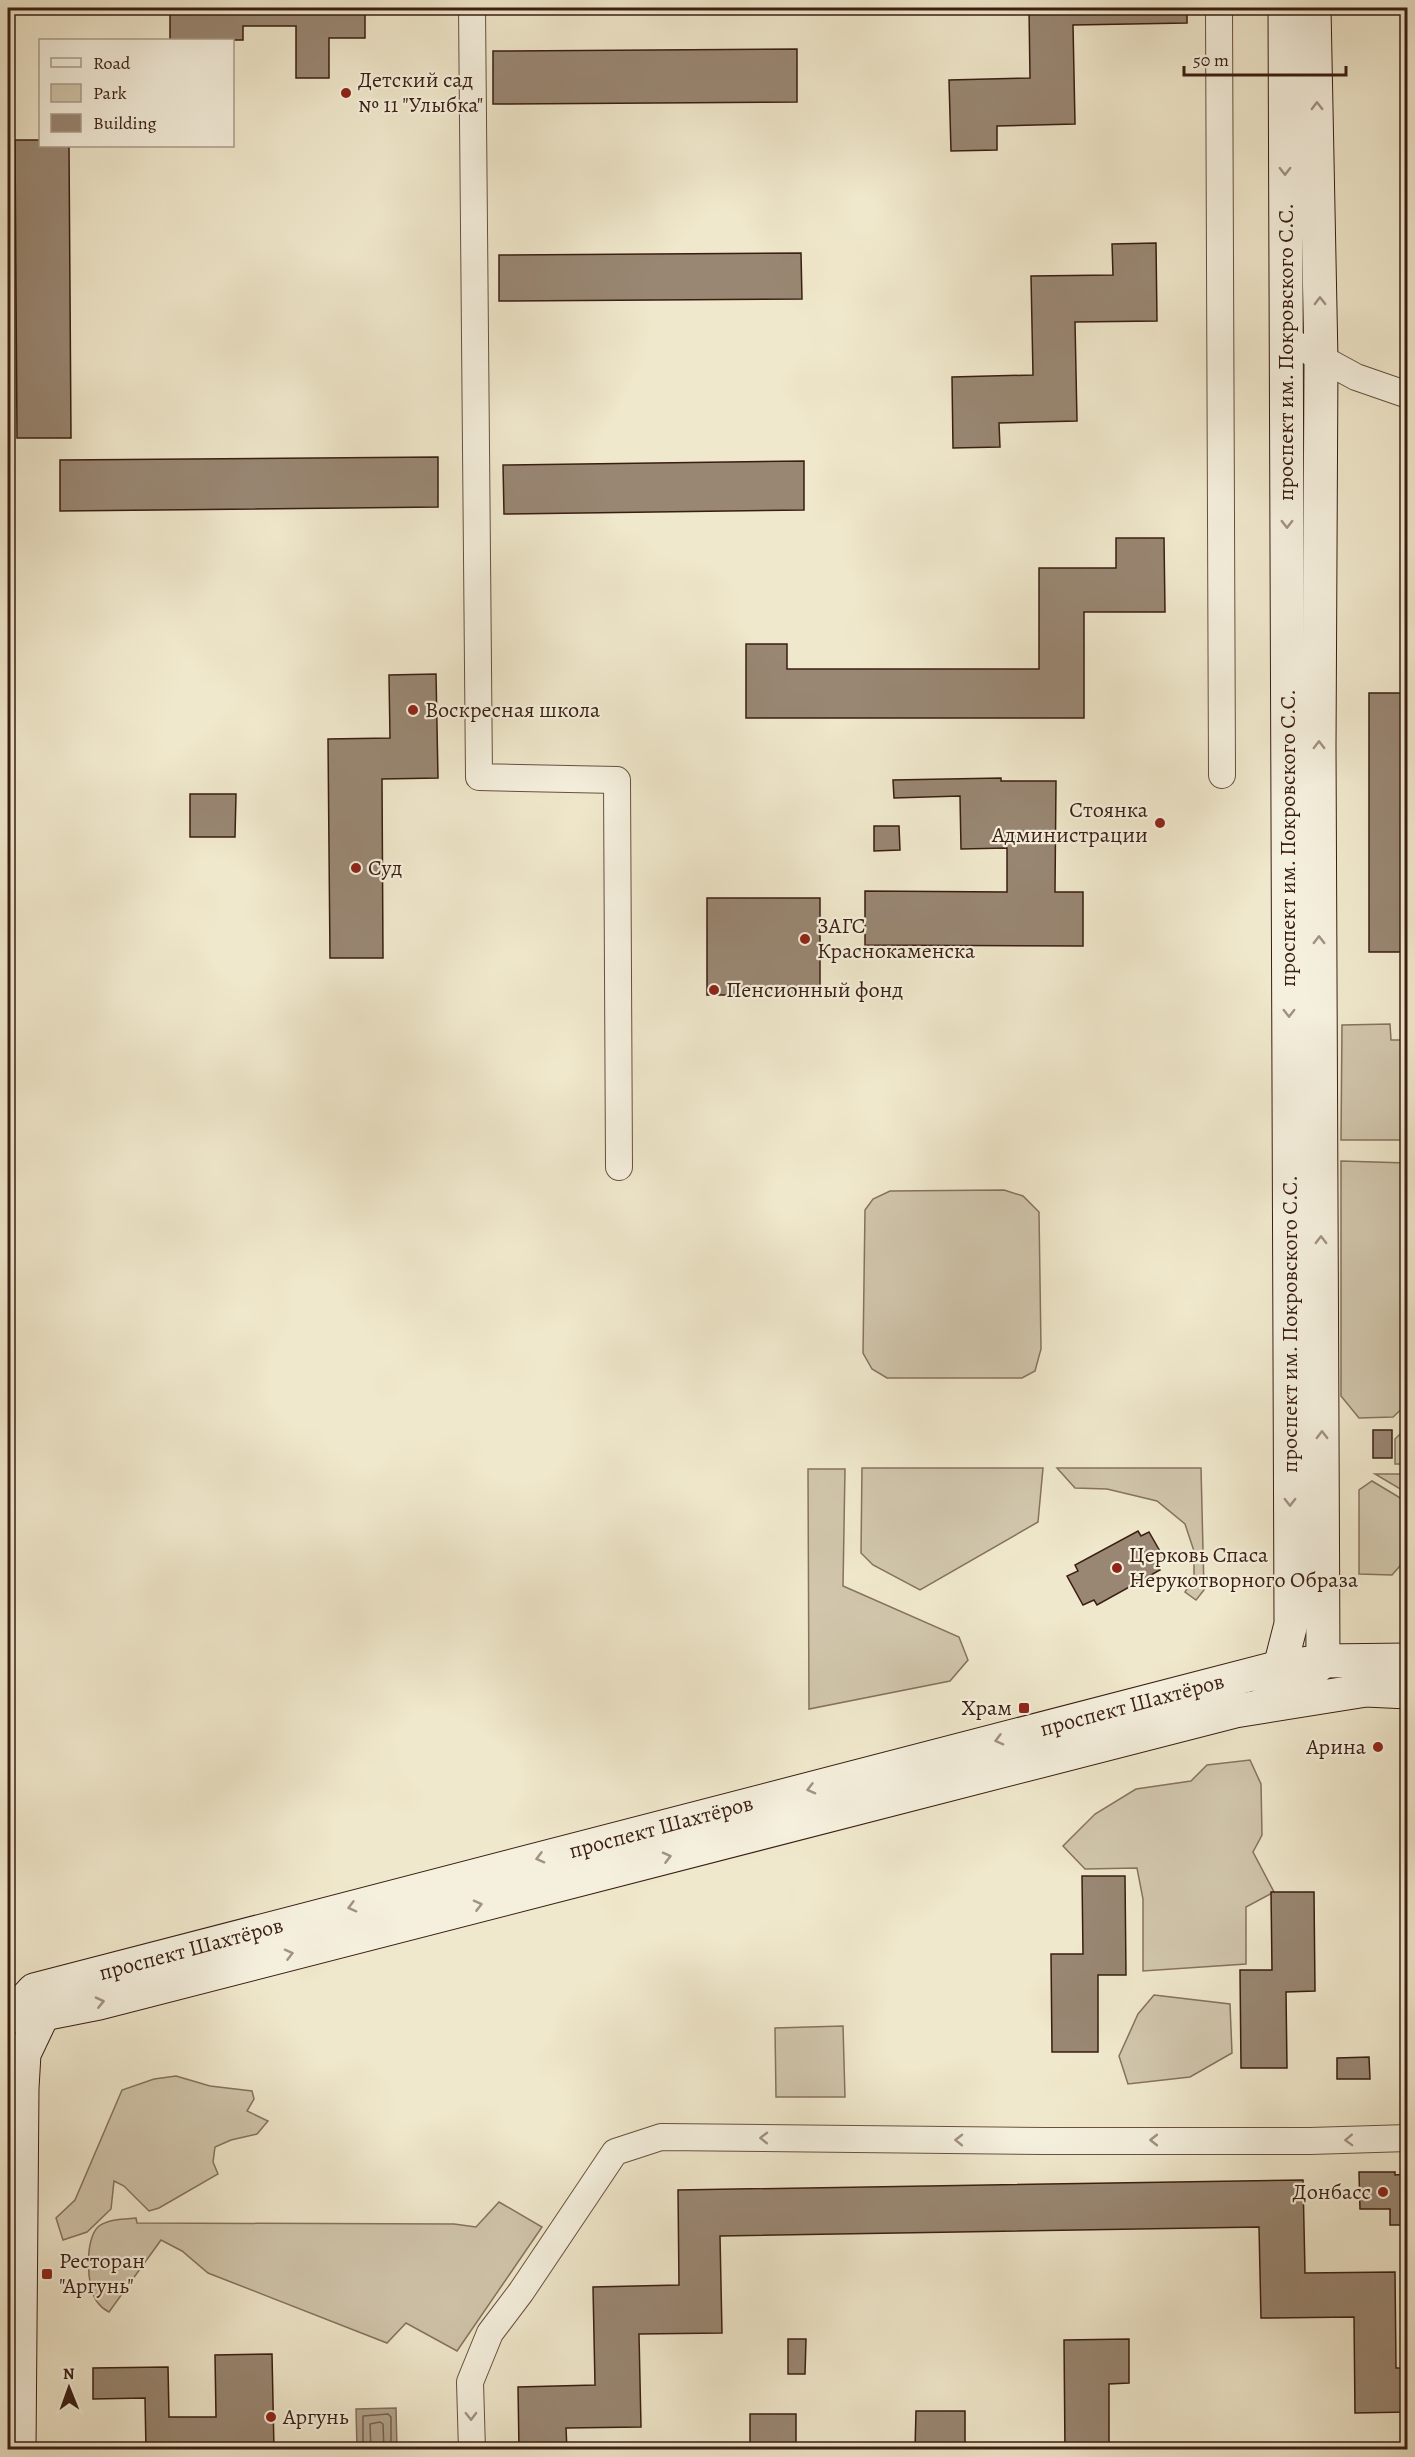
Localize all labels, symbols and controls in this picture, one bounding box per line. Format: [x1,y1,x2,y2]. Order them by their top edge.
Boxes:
legend [39,39,234,147]
scale bar [1184,39,1346,77]
text: 50 m [1193,48,1229,72]
text: Road [93,51,131,75]
place label: Детский сад № 11 "Улыбка" [358,65,483,120]
text: Park [93,81,127,105]
marker: Детский сад № 11 "Улыбка" [339,86,353,100]
one-way arrow [1310,102,1323,111]
text: Building [93,111,157,135]
one-way arrow [1279,166,1291,175]
street label: проспект им. Покровского С.С. [1271,203,1301,501]
one-way arrow [1314,297,1326,306]
one-way arrow [1281,519,1293,528]
street label: проспект им. Покровского С.С. [1273,689,1303,987]
place label: Воскресная школа [425,695,601,725]
marker: Воскресная школа [406,703,420,717]
one-way arrow [1313,740,1325,749]
place label: Стоянка Администрации [991,795,1149,850]
marker: Стоянка Администрации [1153,816,1167,830]
place label: Суд [368,853,403,883]
marker: Суд [349,861,363,875]
place label: ЗАГС Краснокаменска [817,911,976,966]
marker: ЗАГС Краснокаменска [798,932,812,946]
one-way arrow [1313,935,1325,944]
place label: Пенсионный фонд [726,975,903,1005]
marker: Пенсионный фонд [707,983,721,997]
one-way arrow [1283,1008,1295,1017]
street label: проспект им. Покровского С.С. [1275,1175,1305,1473]
one-way arrow [1315,1235,1327,1244]
one-way arrow [1316,1430,1328,1439]
one-way arrow [1284,1497,1296,1506]
place label: Церковь Спаса Нерукотворного Образа [1129,1540,1359,1595]
marker: Церковь Спаса Нерукотворного Образа [1110,1561,1124,1575]
street label: проспект Шахтёров [1037,1666,1227,1744]
place label: Храм [962,1693,1012,1723]
marker: Храм [1017,1701,1031,1715]
one-way arrow [994,1732,1004,1745]
place label: Арина [1305,1732,1367,1762]
marker: Арина [1371,1740,1385,1754]
one-way arrow [806,1781,816,1794]
street label: проспект Шахтёров [566,1788,756,1866]
one-way arrow [536,1851,546,1864]
one-way arrow [662,1851,672,1864]
one-way arrow [347,1900,357,1913]
one-way arrow [473,1900,483,1913]
street label: проспект Шахтёров [96,1910,286,1988]
one-way arrow [284,1948,294,1961]
one-way arrow [95,1996,105,2009]
one-way arrow [760,2132,769,2144]
one-way arrow [1345,2133,1354,2146]
one-way arrow [955,2134,964,2146]
one-way arrow [1150,2134,1159,2146]
place label: Донбасс [1293,2177,1371,2207]
marker: Донбасс [1376,2185,1390,2199]
place label: Ресторан "Аргунь" [59,2246,145,2301]
marker: Ресторан "Аргунь" [40,2267,54,2281]
north arrow [39,2358,99,2418]
text: N [63,2363,75,2385]
place label: Аргунь [282,2402,349,2432]
marker: Аргунь [264,2410,278,2424]
one-way arrow [465,2411,477,2420]

